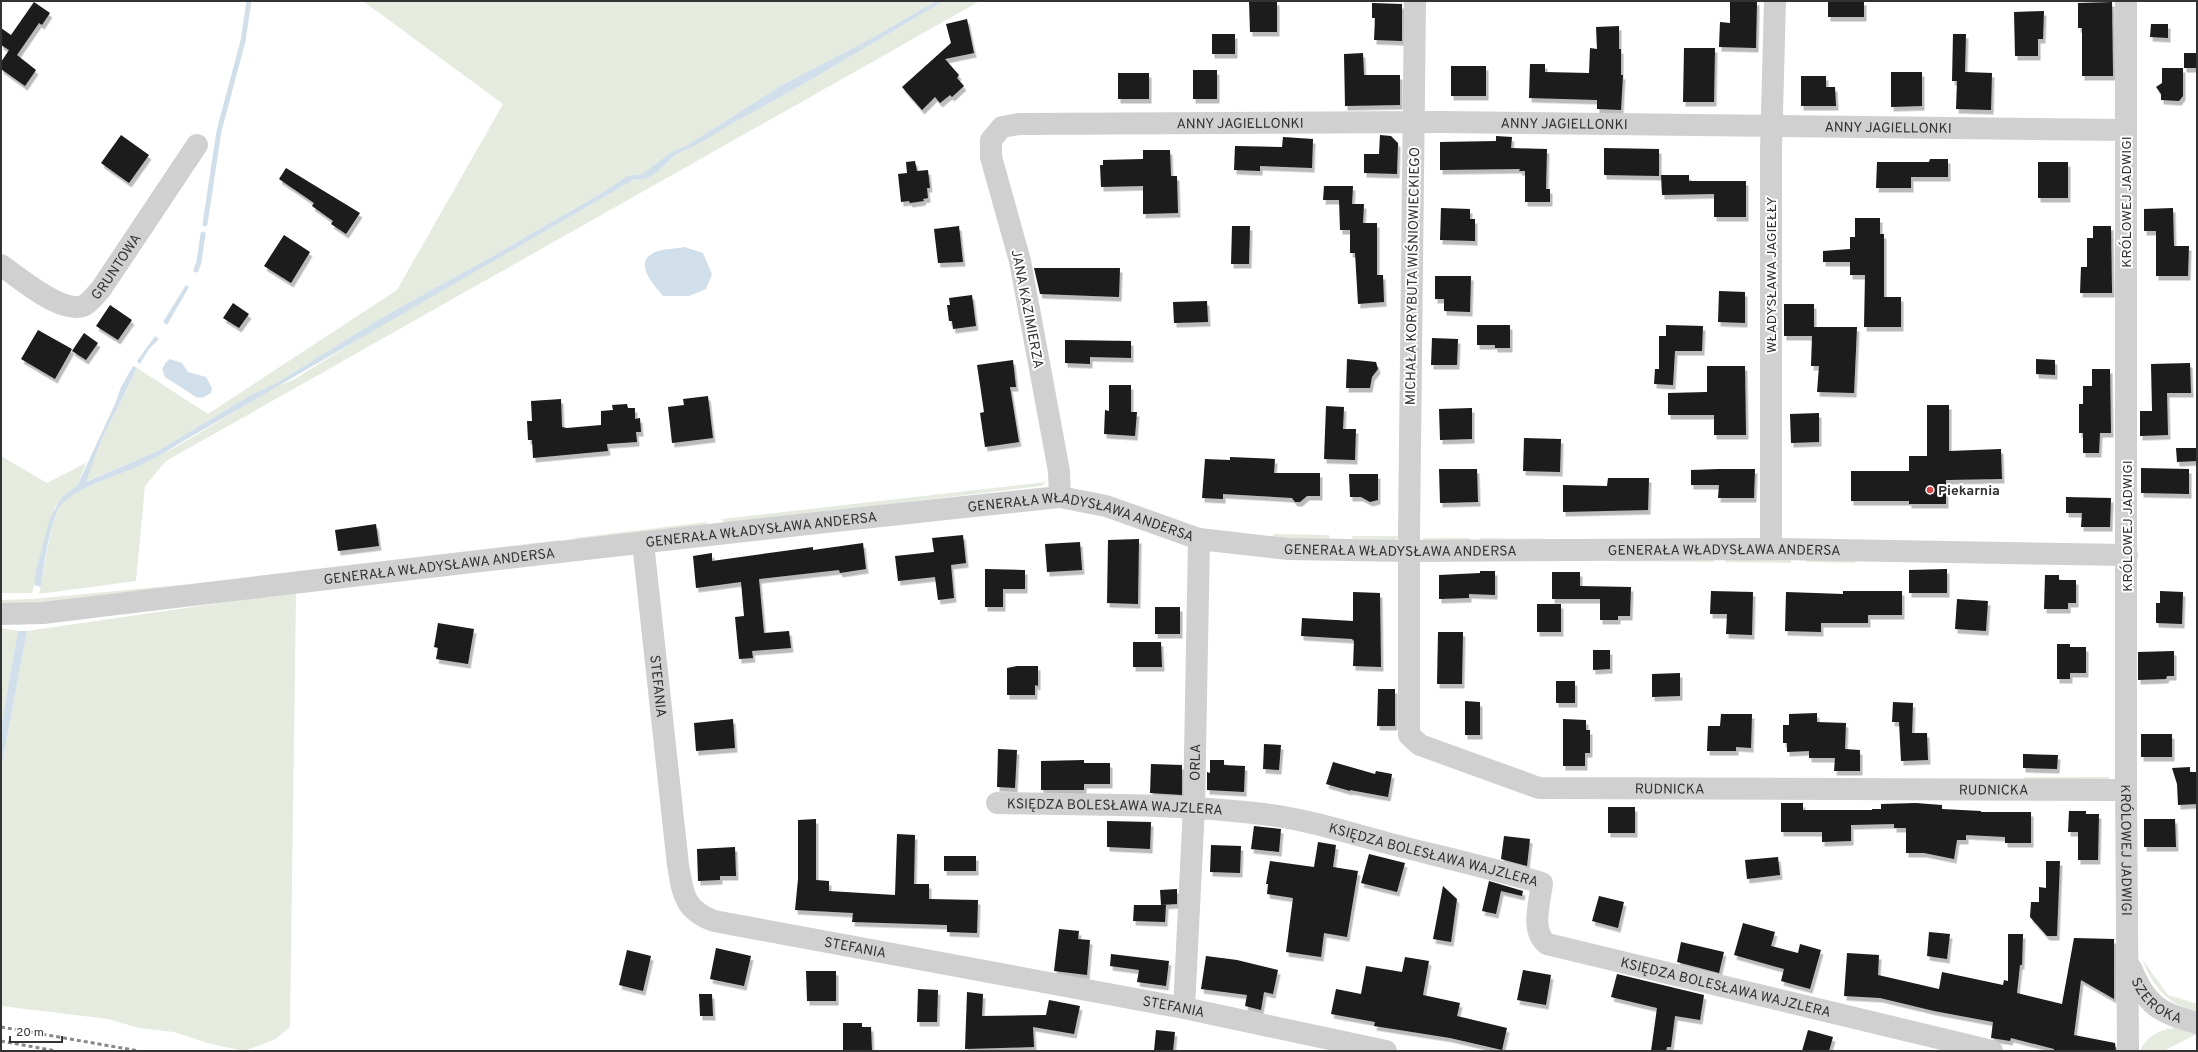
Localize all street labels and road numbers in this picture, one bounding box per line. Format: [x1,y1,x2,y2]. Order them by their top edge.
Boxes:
street label: ANNY JAGIELLONKI [1176,116,1304,133]
street label: ANNY JAGIELLONKI [1500,116,1628,134]
street label: ANNY JAGIELLONKI [1824,119,1952,138]
street label: KRÓLOWEJ JADWIGI [2118,136,2136,268]
street label: MICHAŁA KORYBUTA WIŚNIOWIECKIEGO [1402,147,1424,405]
street label: WŁADYSŁAWA JAGIEŁŁY [1764,197,1781,353]
street label: GRUNTOWA [88,231,145,304]
street label: JANA KAZIMIERZA [1007,248,1046,370]
street label: KRÓLOWEJ JADWIGI [2119,460,2137,592]
street label: GENERAŁA WŁADYSŁAWA ANDERSA [967,490,1196,546]
street label: GENERAŁA WŁADYSŁAWA ANDERSA [645,509,878,552]
street label: GENERAŁA WŁADYSŁAWA ANDERSA [1284,542,1517,561]
street label: GENERAŁA WŁADYSŁAWA ANDERSA [1608,542,1841,560]
street label: GENERAŁA WŁADYSŁAWA ANDERSA [323,545,556,589]
street label: STEFANIA [645,654,669,718]
street label: ORLA [1187,744,1205,781]
street label: RUDNICKA [1635,781,1704,799]
street label: RUDNICKA [1959,782,2028,800]
street label: KRÓLOWEJ JADWIGI [2116,784,2134,916]
street label: KSIĘDZA BOLESŁAWA WAJZLERA [1007,796,1223,820]
street label: KSIĘDZA BOLESŁAWA WAJZLERA [1327,820,1540,892]
street label: STEFANIA [823,935,887,963]
street label: KSIĘDZA BOLESŁAWA WAJZLERA [1619,955,1832,1022]
street label: SZEROKA [2126,975,2184,1028]
street label: STEFANIA [1141,994,1206,1022]

